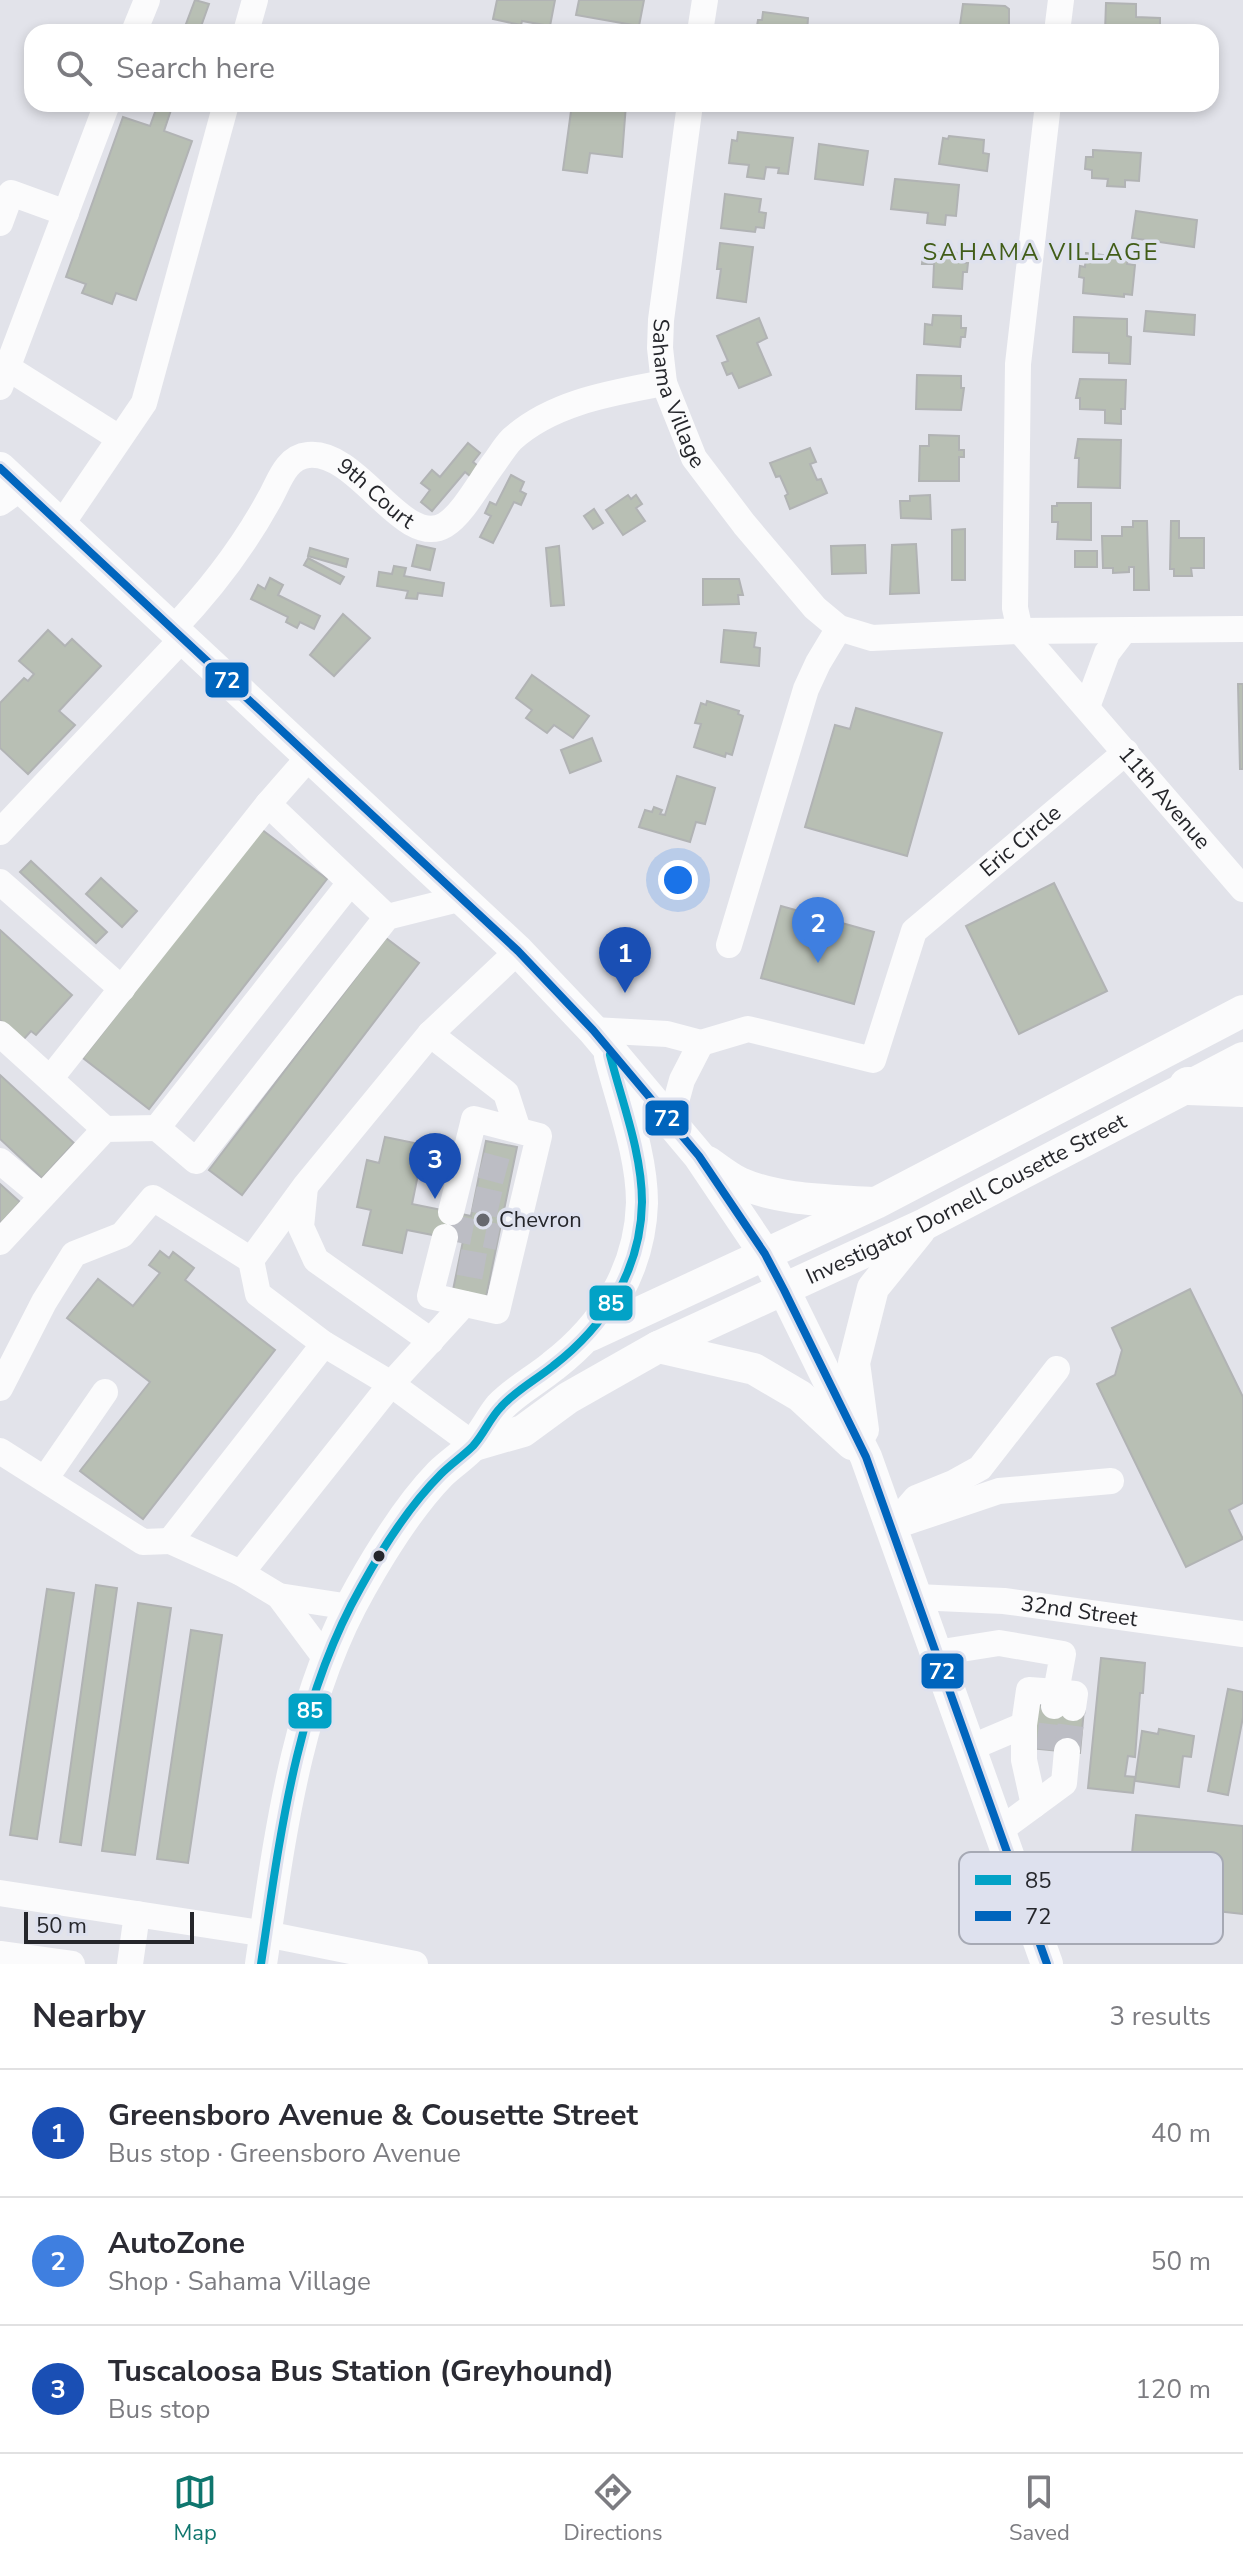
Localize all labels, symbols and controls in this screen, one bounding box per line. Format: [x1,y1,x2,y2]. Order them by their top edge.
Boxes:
search box [24,24,1219,112]
icon: search [52,46,96,90]
text: Search here [116,48,275,89]
district label: SAHAMA VILLAGE [922,236,1160,268]
street label: Sahama Village [645,318,712,475]
street label: 9th Court [331,451,420,536]
line badge: 72 [204,661,250,699]
text: 72 [214,666,240,696]
street label: 11th Avenue [1111,740,1217,856]
street label: Eric Circle [974,798,1068,884]
your location [658,860,698,900]
pin: 2 [792,897,844,963]
pin: 1 [599,927,651,993]
line badge: 72 [644,1099,690,1137]
text: 72 [654,1104,680,1134]
street label: Investigator Dornell Cousette Street [801,1106,1132,1292]
pin: 3 [409,1133,461,1199]
place label: Chevron [499,1205,582,1235]
marker: Chevron [474,1211,492,1229]
line badge: 85 [588,1284,634,1322]
text: 85 [598,1289,624,1319]
unlabelled marker [371,1548,387,1564]
street label: 32nd Street [1019,1588,1140,1634]
line badge: 72 [920,1652,965,1690]
text: 72 [929,1657,955,1687]
line badge: 85 [287,1692,333,1730]
text: 85 [297,1696,323,1726]
legend [959,1852,1223,1944]
text: 85 [1025,1866,1051,1896]
text: 72 [1025,1902,1051,1932]
scale bar [24,1908,194,1944]
text: 50 m [36,1911,87,1941]
text: Nearby [32,1993,146,2039]
text: 3 results [1110,1999,1211,2034]
text: Greensboro Avenue & Cousette Street [108,2095,638,2136]
text: 1 [50,2116,66,2151]
text: 40 m [1151,2116,1211,2151]
text: Bus stop · Greensboro Avenue [108,2136,461,2171]
text: AutoZone [108,2223,245,2264]
text: 2 [50,2244,66,2279]
text: 50 m [1151,2244,1211,2279]
text: Shop · Sahama Village [108,2264,371,2299]
text: Tuscaloosa Bus Station (Greyhound) [108,2351,614,2392]
text: 3 [50,2372,66,2407]
text: 120 m [1135,2372,1211,2407]
text: Bus stop [108,2392,210,2427]
tab: Map [173,2470,217,2548]
tab: Directions [564,2470,663,2548]
tab: Saved [1009,2470,1070,2548]

